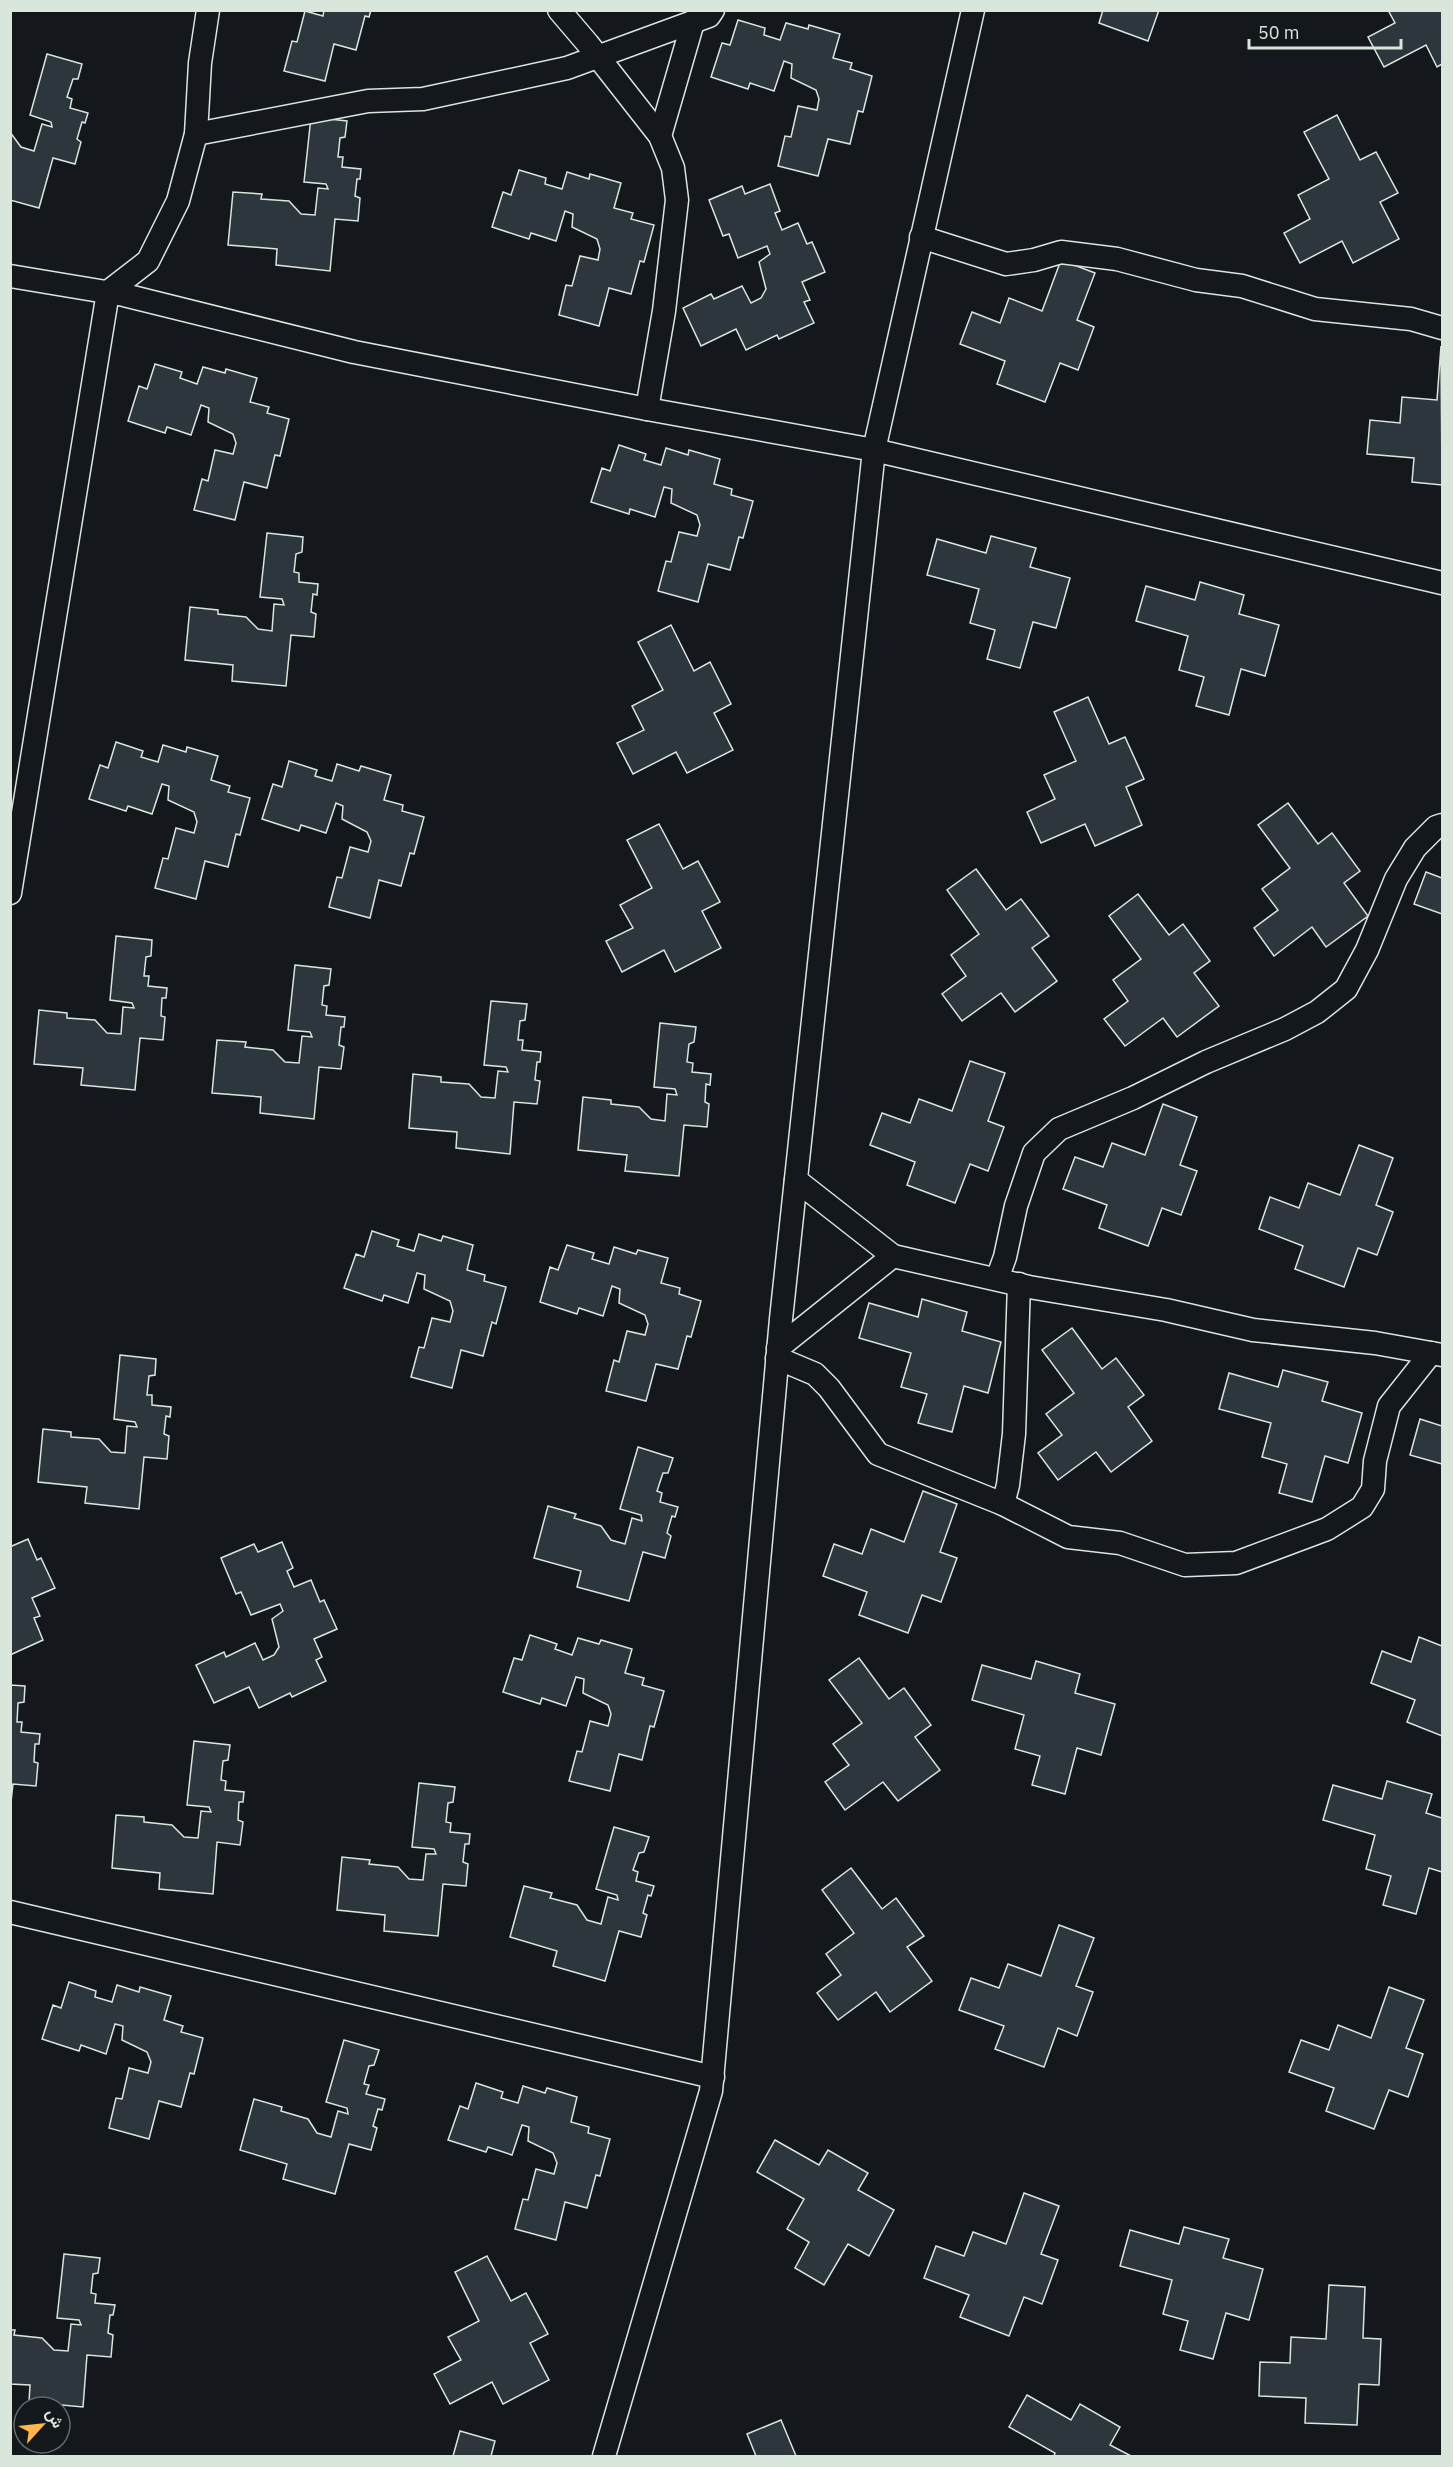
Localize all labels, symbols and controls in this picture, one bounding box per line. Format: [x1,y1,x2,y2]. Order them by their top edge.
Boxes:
scale bar [1249,12,1400,50]
text: 50 m [1258,21,1300,44]
north arrow [12,2395,72,2455]
text: ش [42,2405,69,2431]

